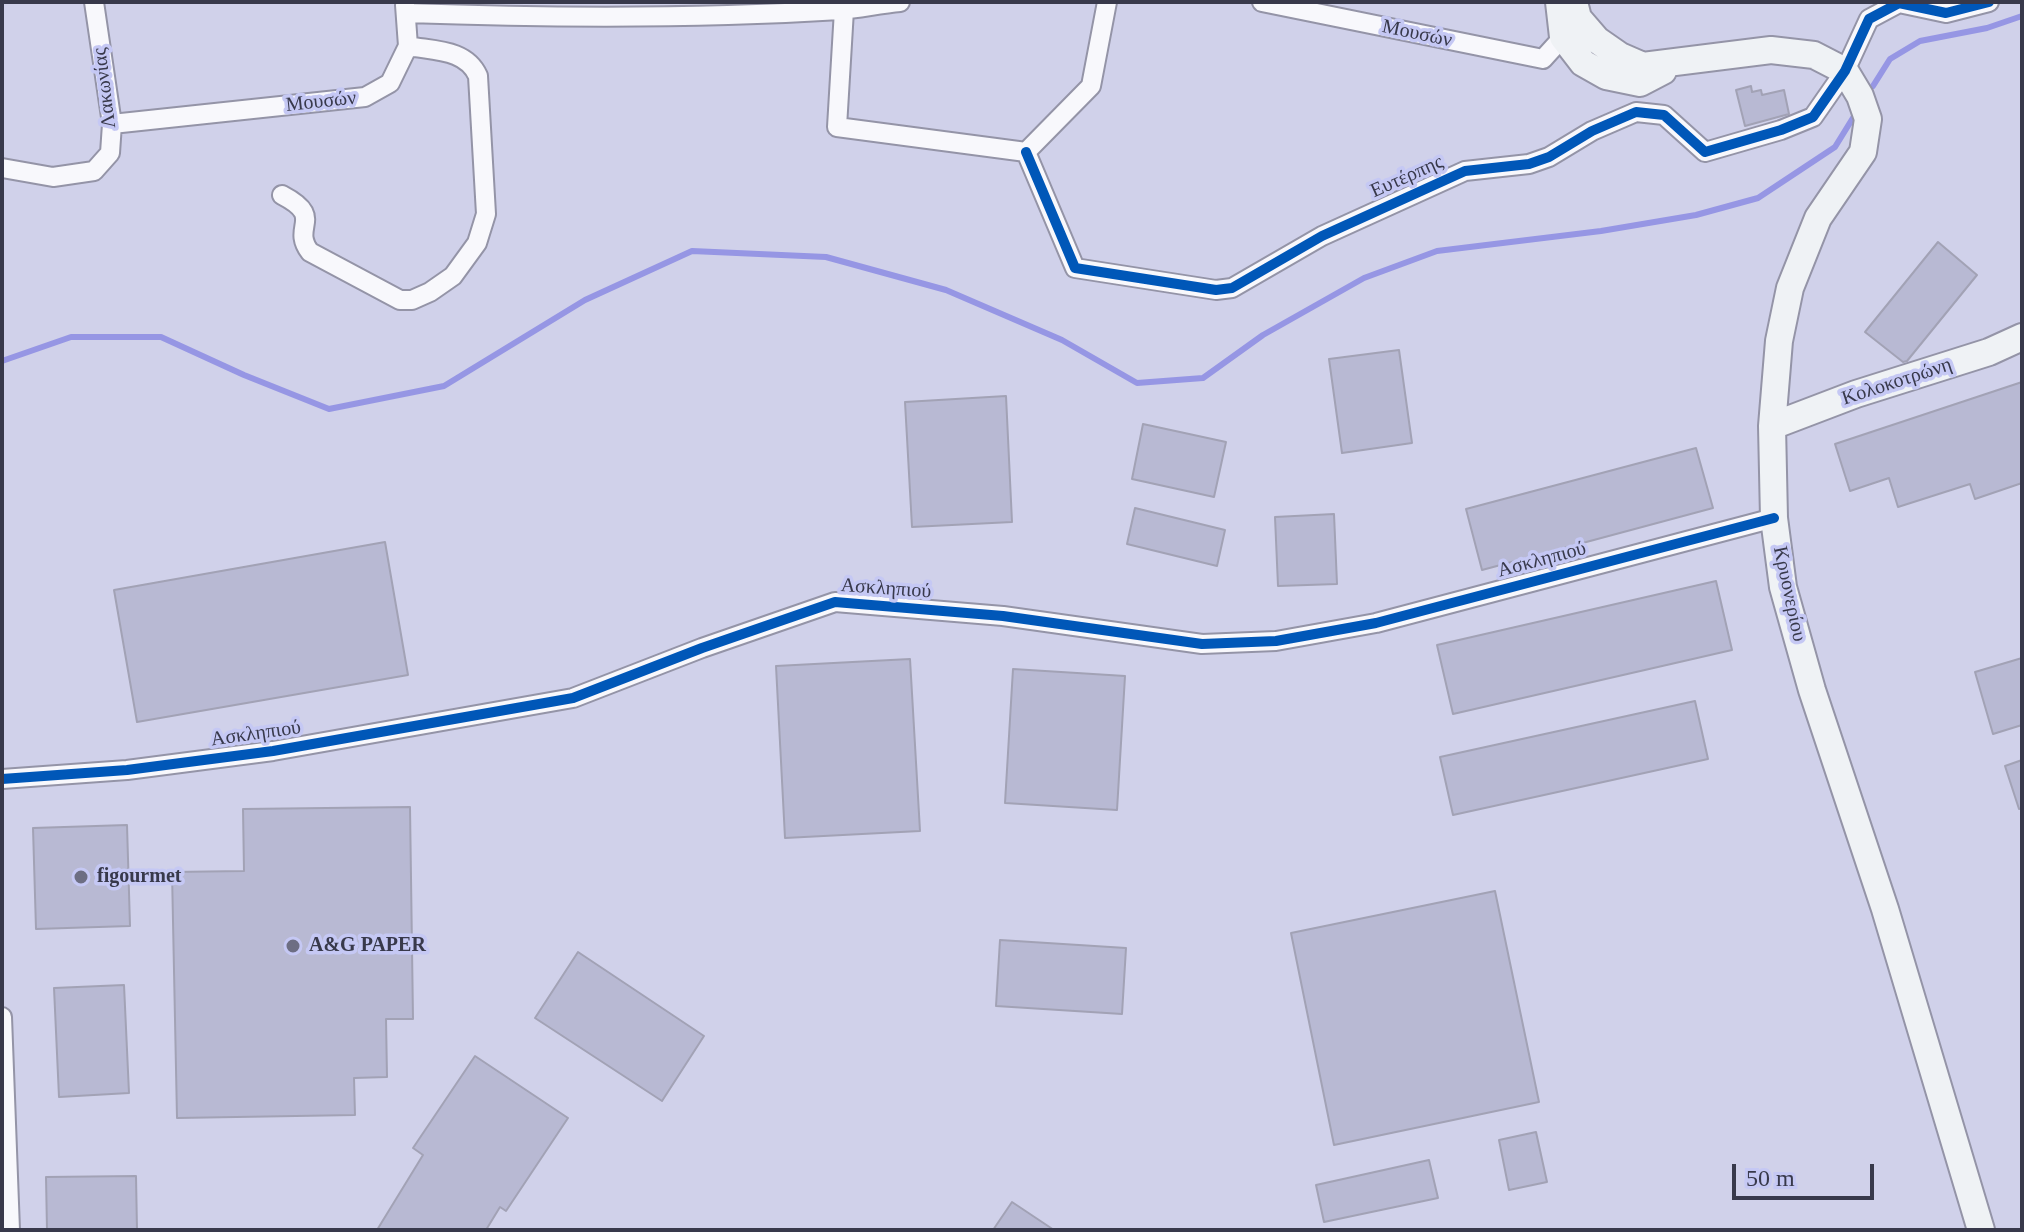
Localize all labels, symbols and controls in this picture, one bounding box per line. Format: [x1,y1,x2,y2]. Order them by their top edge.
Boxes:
street label: Μουσών [1380,15,1454,53]
street label: Λακωνίας [88,46,122,130]
street label: Μουσών [285,86,357,118]
street label: Ευτέρπης [1367,150,1447,204]
street label: Κολοκοτρώνη [1839,353,1955,411]
street label: Ασκληπιού [1495,537,1589,583]
street label: Κρυονερίου [1767,544,1811,644]
street label: Ασκληπιού [840,574,932,604]
street label: Ασκληπιού [209,716,303,752]
place label: figourmet [97,865,181,889]
marker: figourmet [72,868,90,886]
place label: A&G PAPER [309,934,426,958]
marker: A&G PAPER [284,937,302,955]
scale bar [1736,1148,1878,1198]
text: 50 m [1746,1165,1795,1191]

